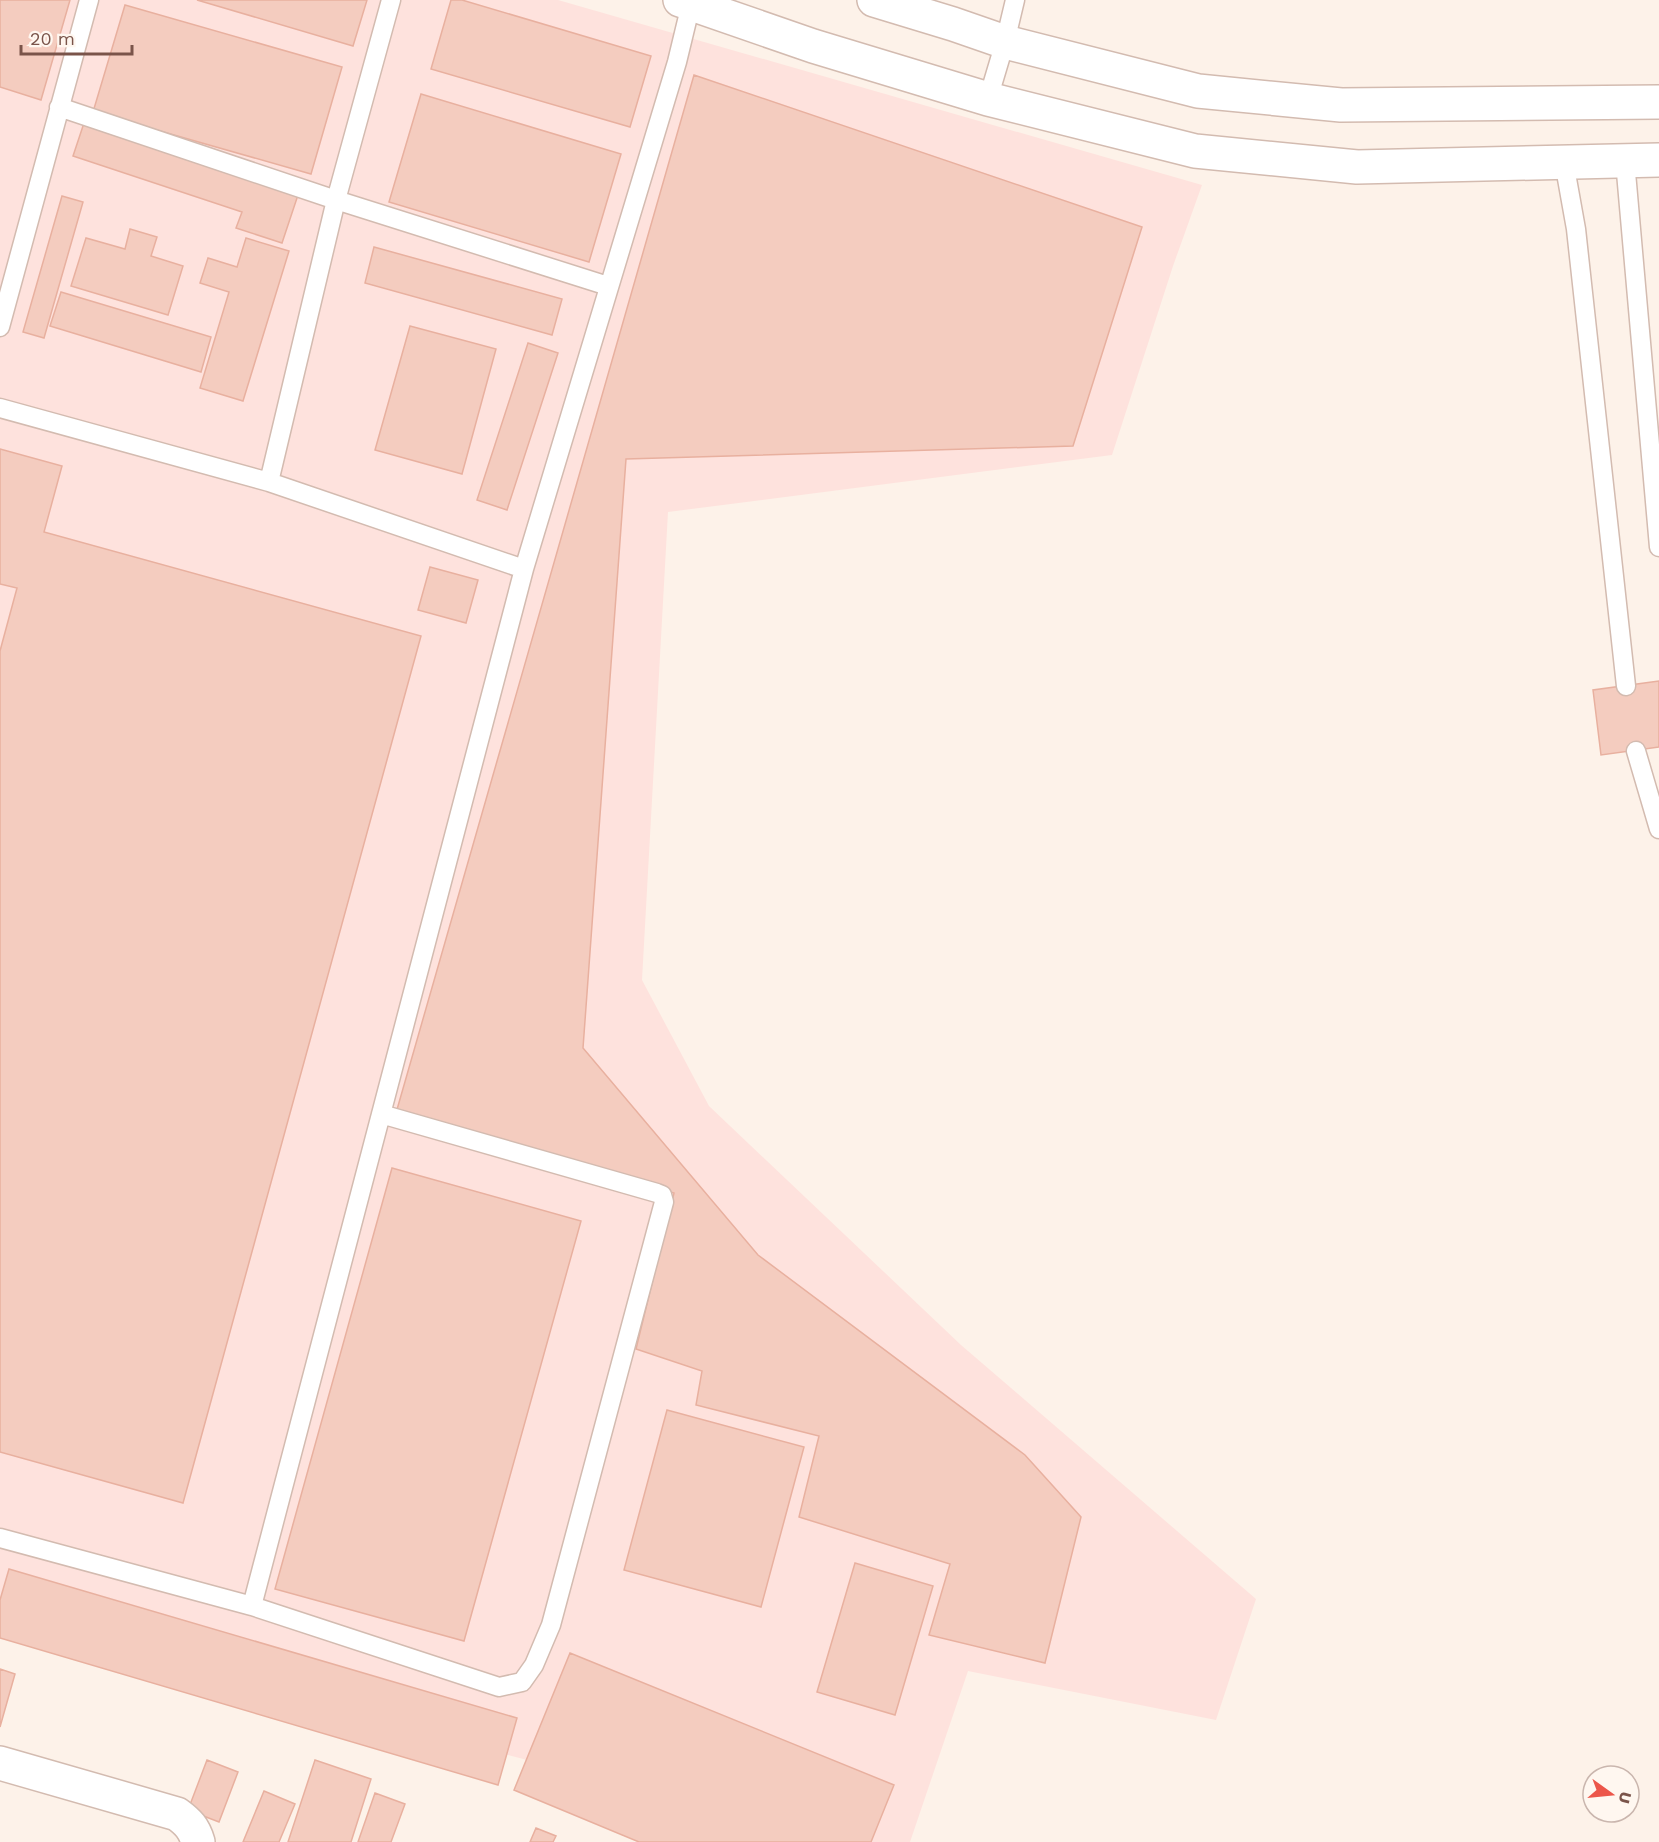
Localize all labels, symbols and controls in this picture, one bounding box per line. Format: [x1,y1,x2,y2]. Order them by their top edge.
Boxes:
scale bar [21,18,132,56]
text: 20 m [30,28,75,49]
north arrow [1581,1764,1641,1824]
text: U [1614,1790,1636,1806]

